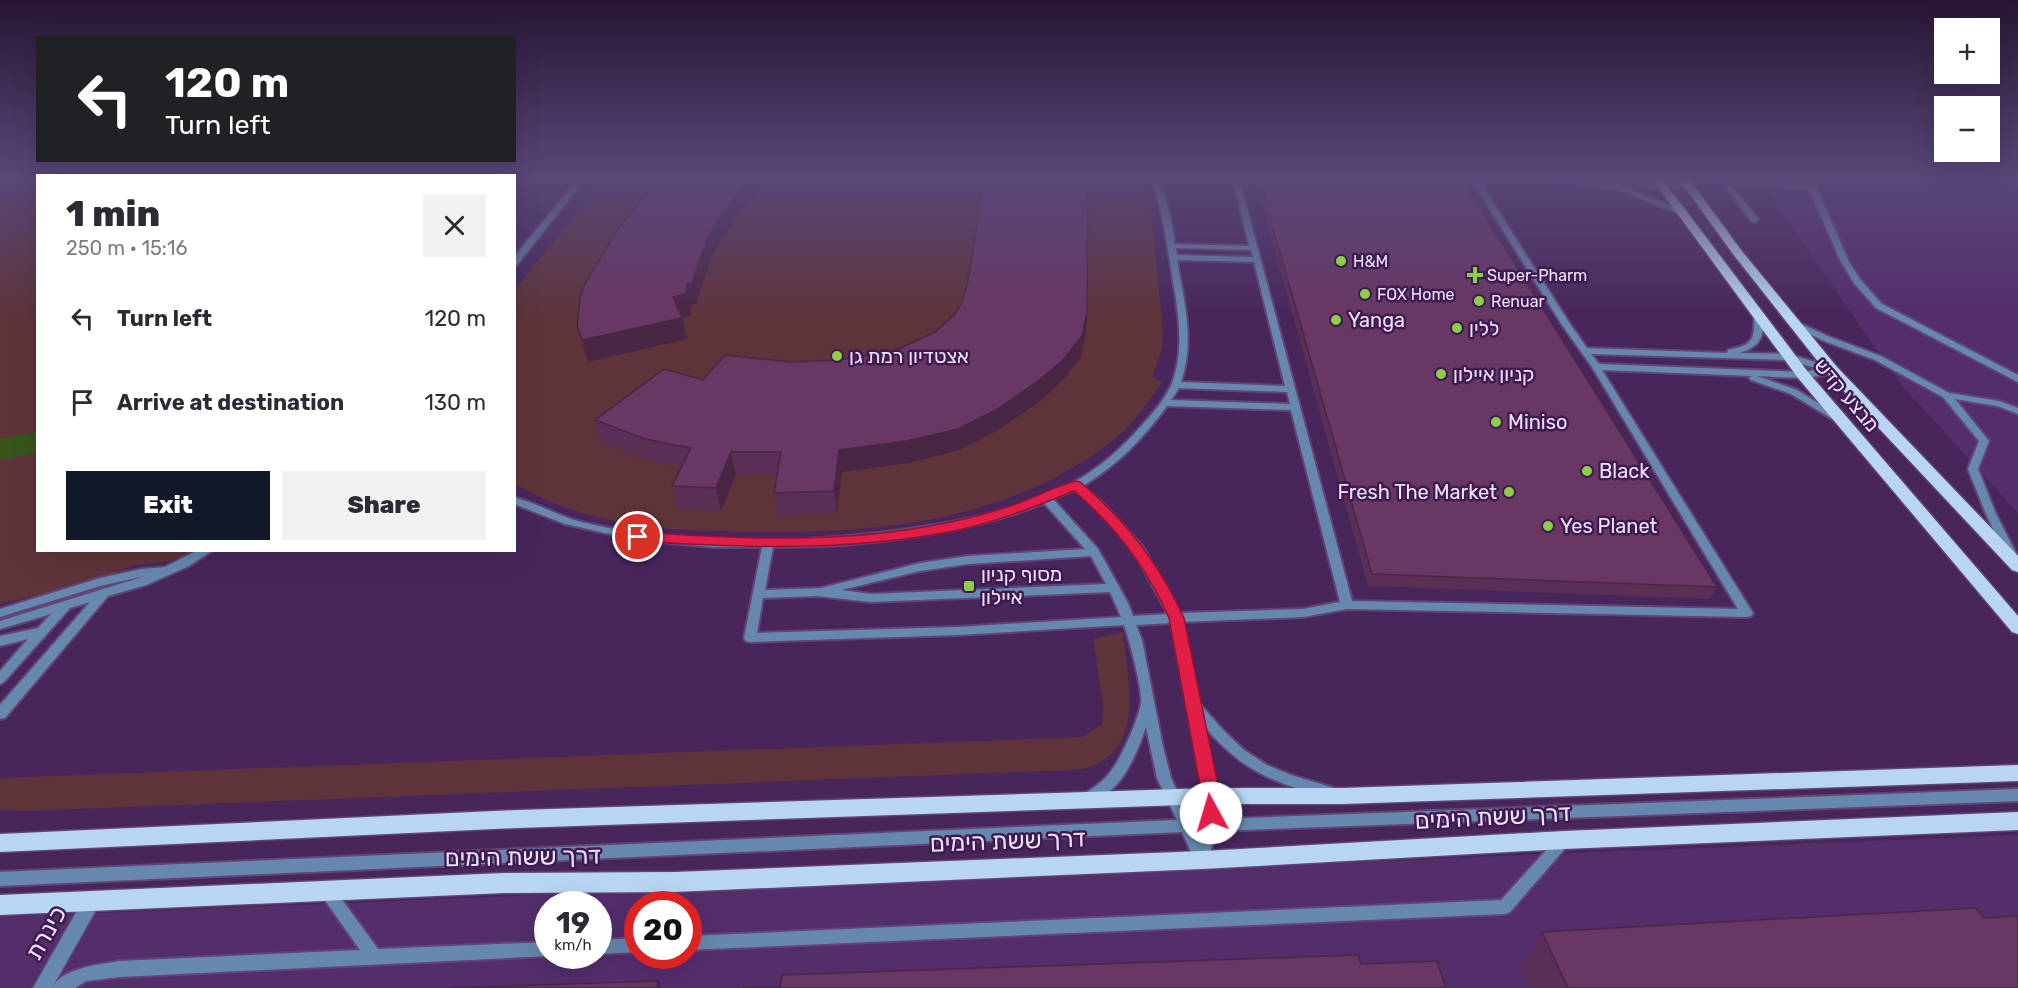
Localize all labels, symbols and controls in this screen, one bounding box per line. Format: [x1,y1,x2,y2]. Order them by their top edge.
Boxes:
map controls [1934,18,2000,162]
button: + [1934,18,2000,84]
text: 120 m [165,58,289,108]
icon: left [66,60,144,138]
button: − [1934,96,2000,162]
text: Turn left [165,109,270,141]
text: 1 min [66,192,160,235]
button: close [423,194,486,257]
text: 250 m · 15:16 [66,236,188,260]
place label: H&M [1353,252,1388,271]
marker: H&M [1334,254,1348,268]
place label: Super-Pharm [1487,266,1587,285]
marker: Super-Pharm [1468,268,1482,282]
place label: FOX Home [1377,285,1455,304]
marker: FOX Home [1358,287,1372,301]
place label: Renuar [1491,292,1545,311]
marker: Renuar [1472,294,1486,308]
icon: left [66,302,99,335]
text: Turn left [117,305,212,332]
text: 120 m [425,305,486,332]
place label: Yanga [1348,308,1405,332]
marker: Yanga [1329,313,1343,327]
place label: ללין [1469,316,1500,340]
marker: ללין [1450,321,1464,335]
place label: אצטדיון רמת גן [849,344,969,368]
marker: אצטדיון רמת גן [830,349,844,363]
street label: מבצע קדש [1809,353,1885,437]
place label: קניון איילון [1453,362,1535,386]
marker: קניון איילון [1434,367,1448,381]
icon: arrive [66,386,99,419]
text: Arrive at destination [117,389,344,416]
text: 130 m [424,389,486,416]
place label: Miniso [1508,410,1567,434]
marker: Miniso [1489,415,1503,429]
place label: Black [1599,459,1650,483]
marker: Black [1580,464,1594,478]
button: Exit [66,471,270,540]
button: Share [282,471,486,540]
place label: Fresh The Market [1337,480,1497,504]
marker: Fresh The Market [1502,485,1516,499]
pin [612,511,663,562]
place label: Yes Planet [1560,514,1658,538]
marker: Yes Planet [1541,519,1555,533]
icon: arrive [621,520,654,553]
place label: מסוף קניון איילון [981,562,1062,609]
marker: מסוף קניון איילון [962,579,976,593]
position arrow [1179,781,1243,845]
street label: דרך ששת הימים [1414,799,1572,835]
street label: דרך ששת הימים [929,824,1087,858]
street label: דרך ששת הימים [445,842,601,872]
speed limit sign: 20 [624,891,702,969]
street label: כינרת [20,901,72,965]
text: 19 [556,905,590,941]
text: km/h [554,936,592,954]

